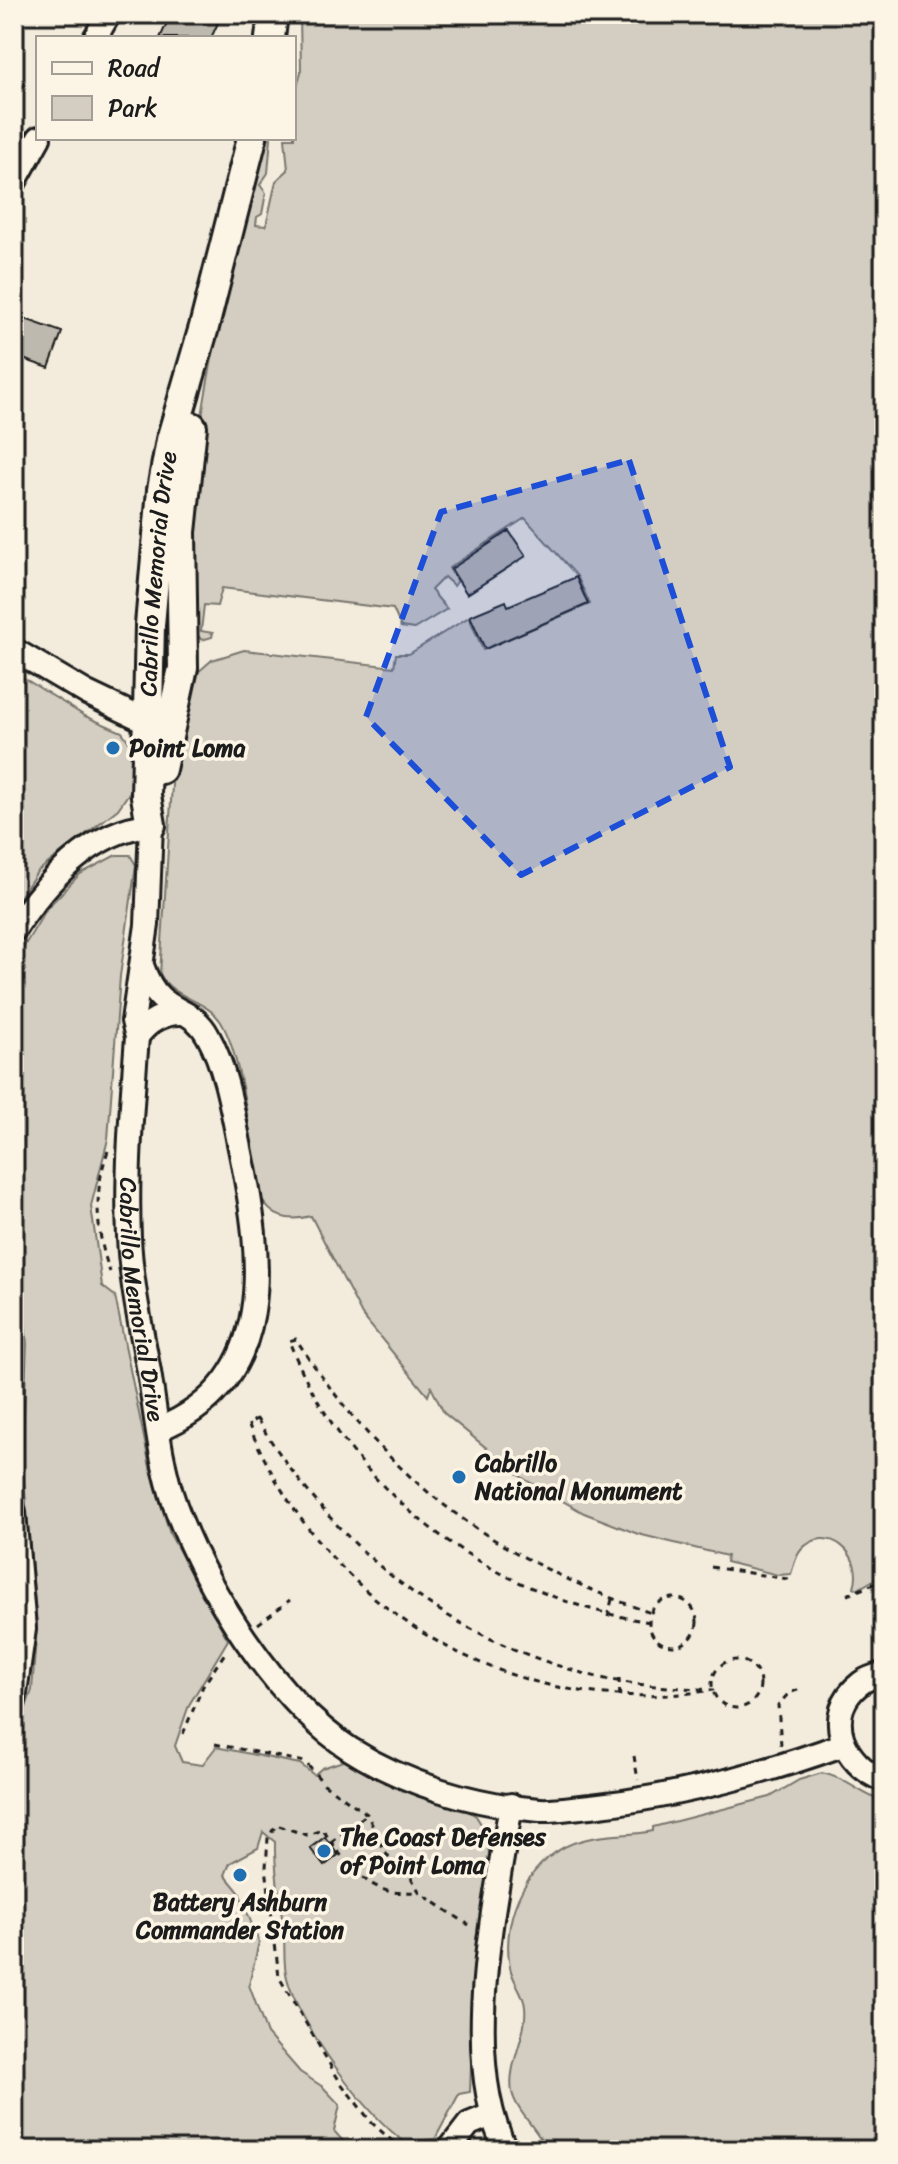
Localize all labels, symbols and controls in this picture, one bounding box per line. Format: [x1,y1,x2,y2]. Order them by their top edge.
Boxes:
legend [36,36,296,140]
text: Road [108,47,162,89]
text: Park [108,87,157,129]
street label: Cabrillo Memorial Drive [127,447,190,697]
place label: Point Loma [129,727,246,769]
marker: Point Loma [104,739,122,757]
street label: Cabrillo Memorial Drive [107,1177,177,1425]
place label: Cabrillo National Monument [474,1442,683,1512]
marker: Cabrillo National Monument [450,1468,468,1486]
place label: The Coast Defenses of Point Loma [340,1816,547,1886]
marker: The Coast Defenses of Point Loma [315,1842,333,1860]
marker: Battery Ashburn Commander Station [231,1866,249,1884]
place label: Battery Ashburn Commander Station [135,1881,344,1951]

